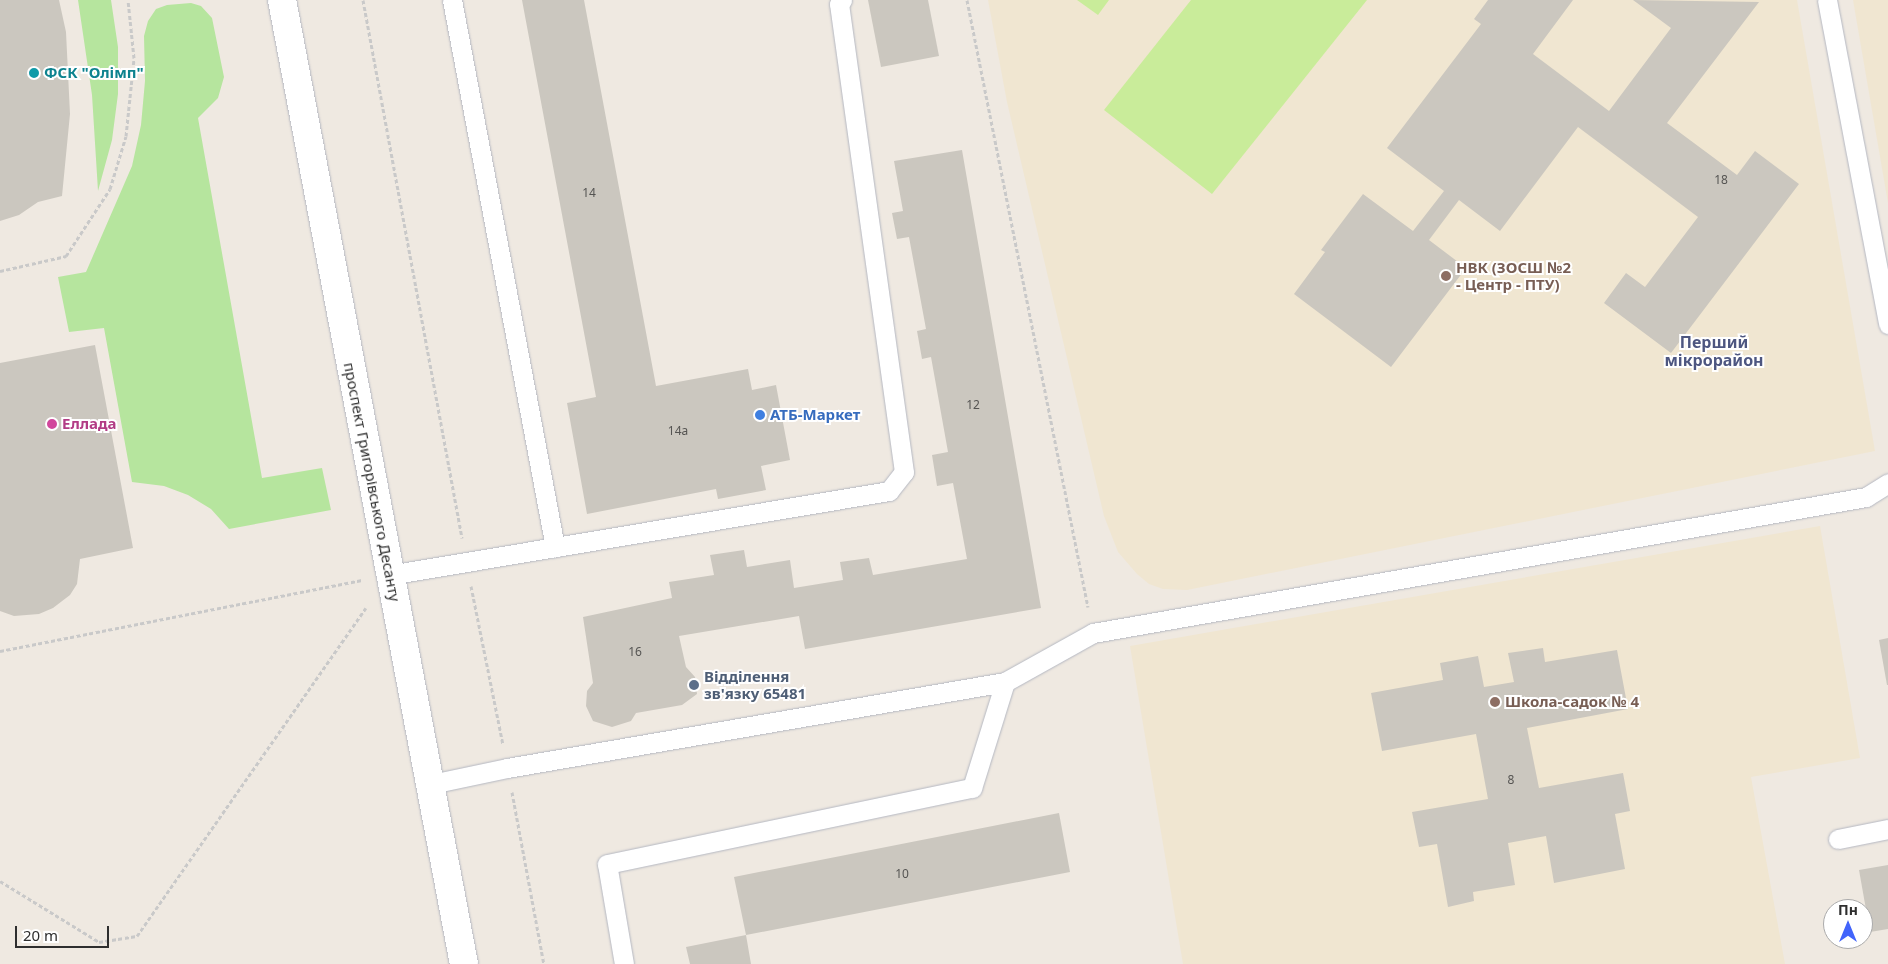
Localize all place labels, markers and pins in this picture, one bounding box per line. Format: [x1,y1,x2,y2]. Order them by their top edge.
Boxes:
place label: ФСК "Олімп" [44,64,144,82]
marker: ФСК "Олімп" [28,67,40,79]
place label: НВК (ЗОСШ №2 - Центр - ПТУ) [1456,258,1571,293]
marker: НВК (ЗОСШ №2 - Центр - ПТУ) [1440,270,1452,282]
place label: АТБ-Маркет [770,406,860,424]
marker: АТБ-Маркет [754,409,766,421]
place label: Еллада [62,415,117,433]
marker: Еллада [46,418,58,430]
place label: Відділення зв'язку 65481 [704,667,806,702]
marker: Відділення зв'язку 65481 [688,679,700,691]
place label: Школа-садок № 4 [1505,693,1639,711]
marker: Школа-садок № 4 [1489,696,1501,708]

